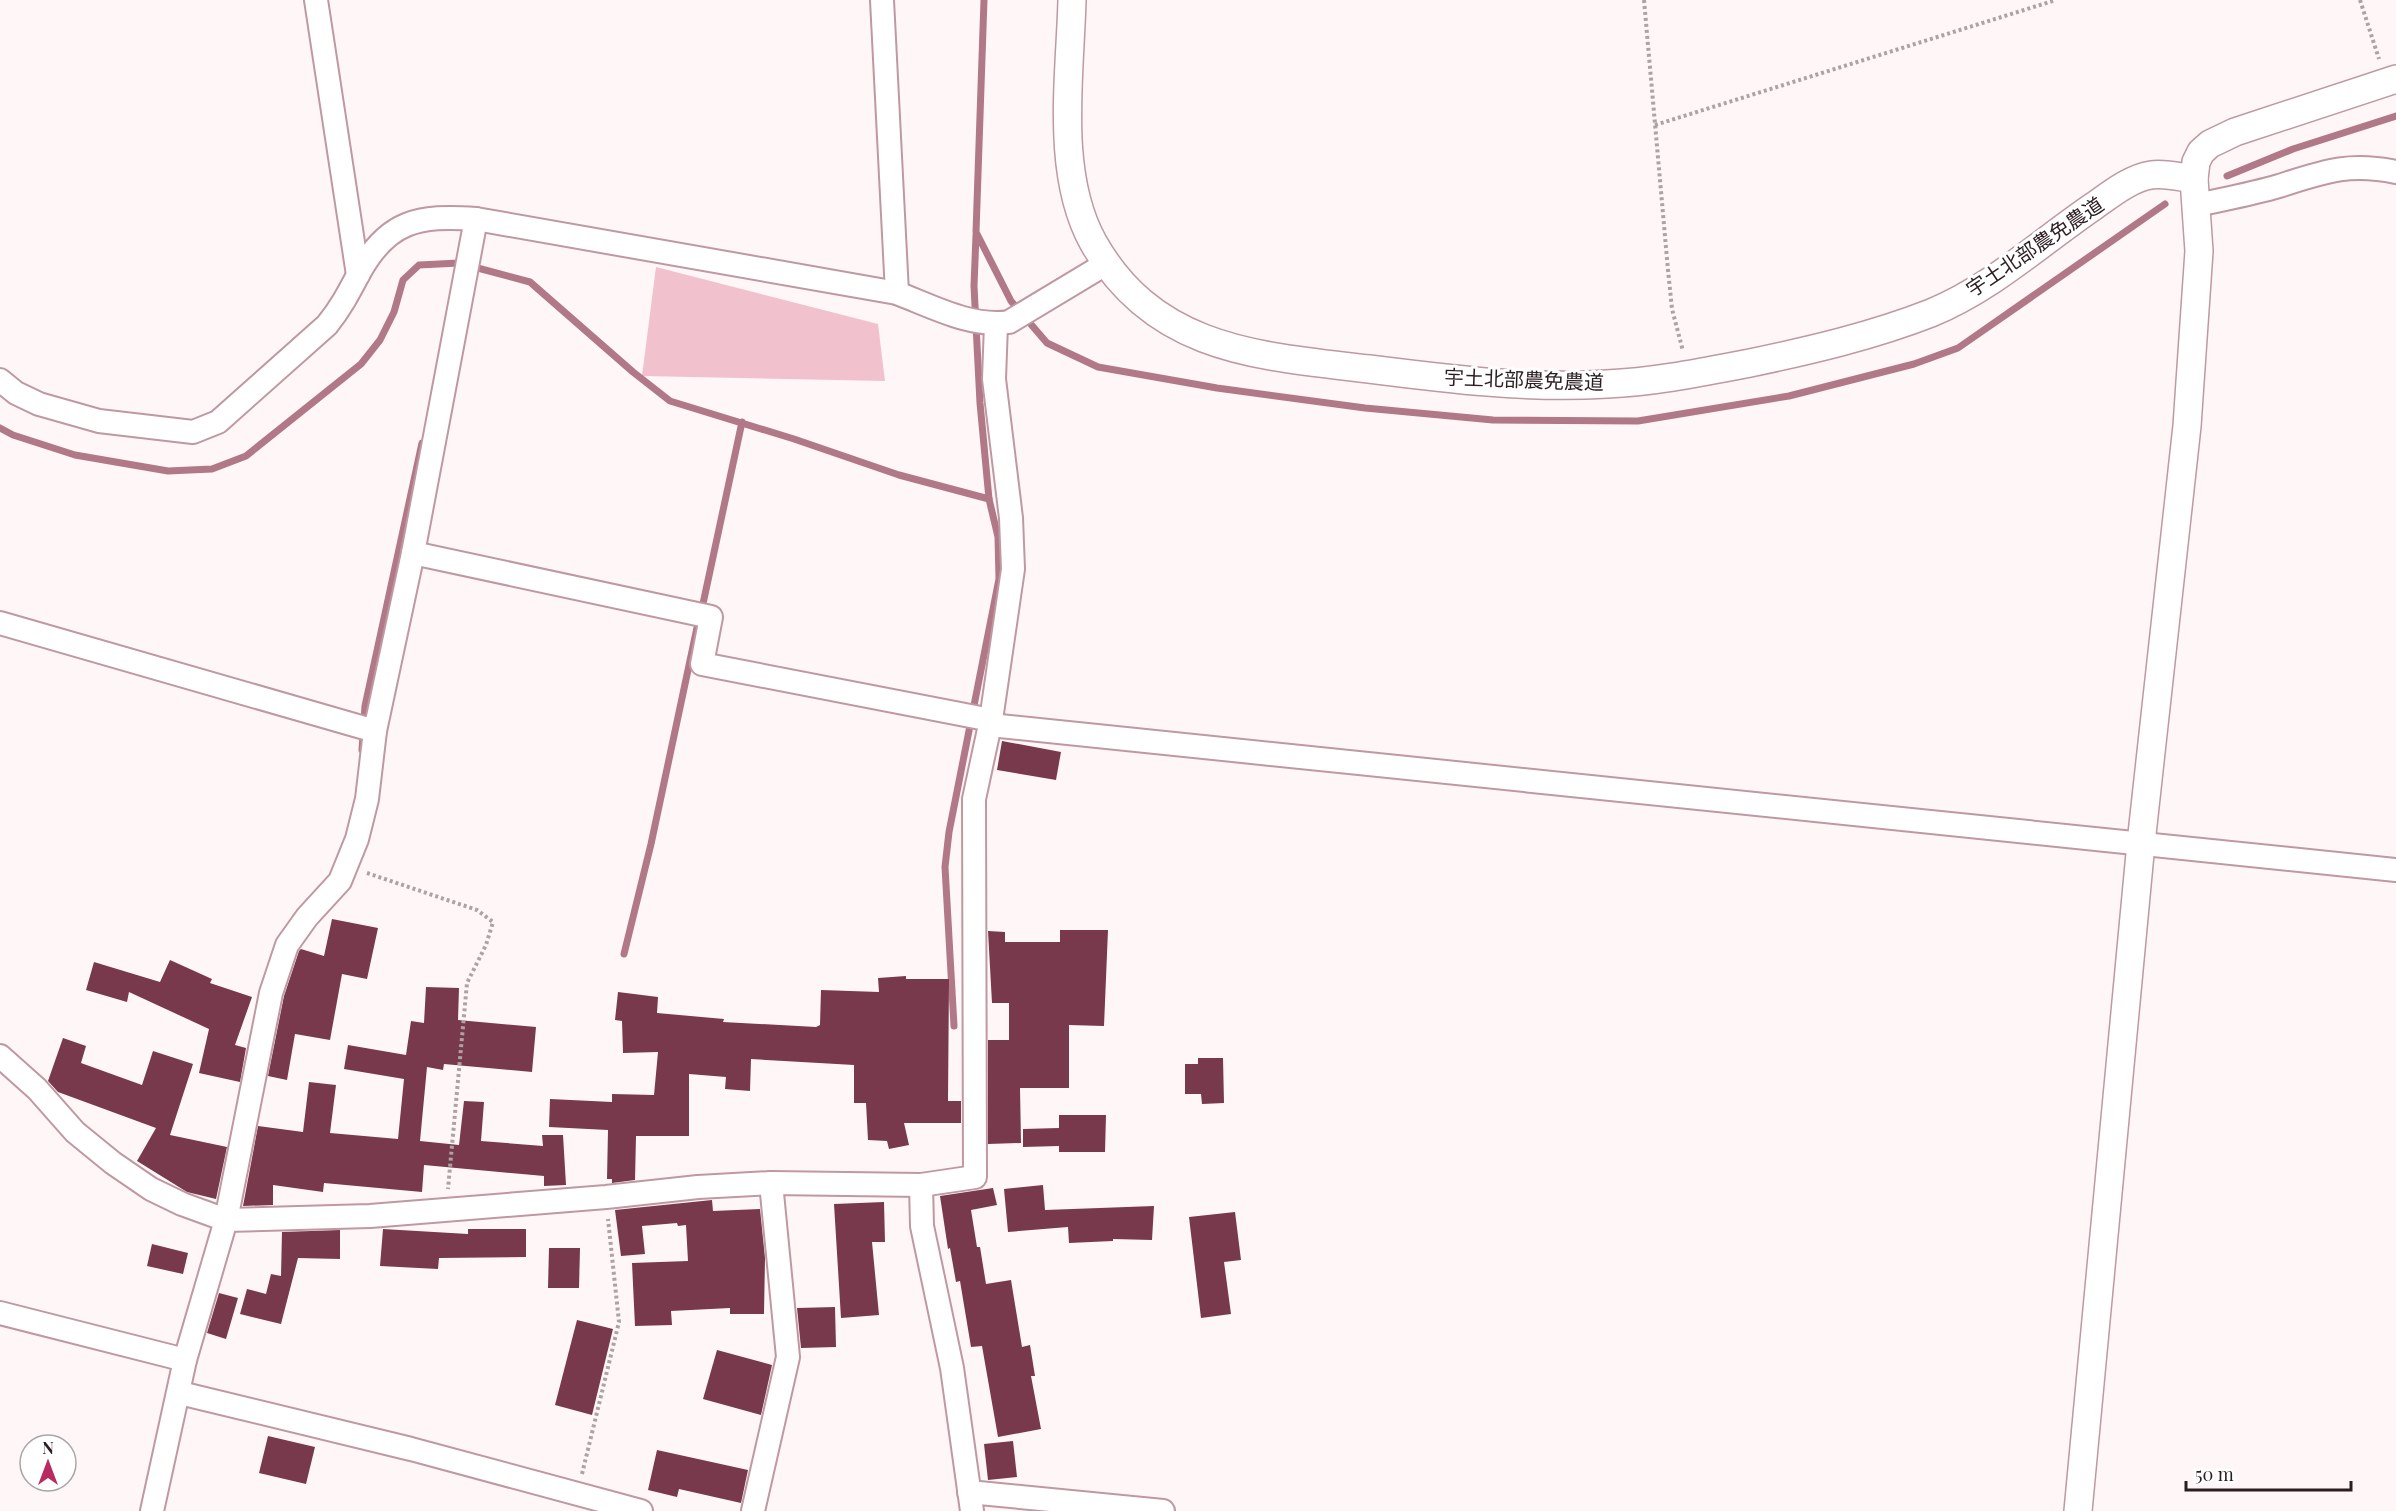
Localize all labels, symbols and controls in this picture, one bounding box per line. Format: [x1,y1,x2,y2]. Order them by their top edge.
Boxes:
street label: 宇土北部農免農道 [1960,190,2108,302]
street label: 宇土北部農免農道 [1444,362,1604,395]
north arrow [18,1433,78,1493]
text: N [42,1437,54,1458]
scale bar [2186,1454,2351,1492]
text: 50 m [2195,1462,2234,1486]

